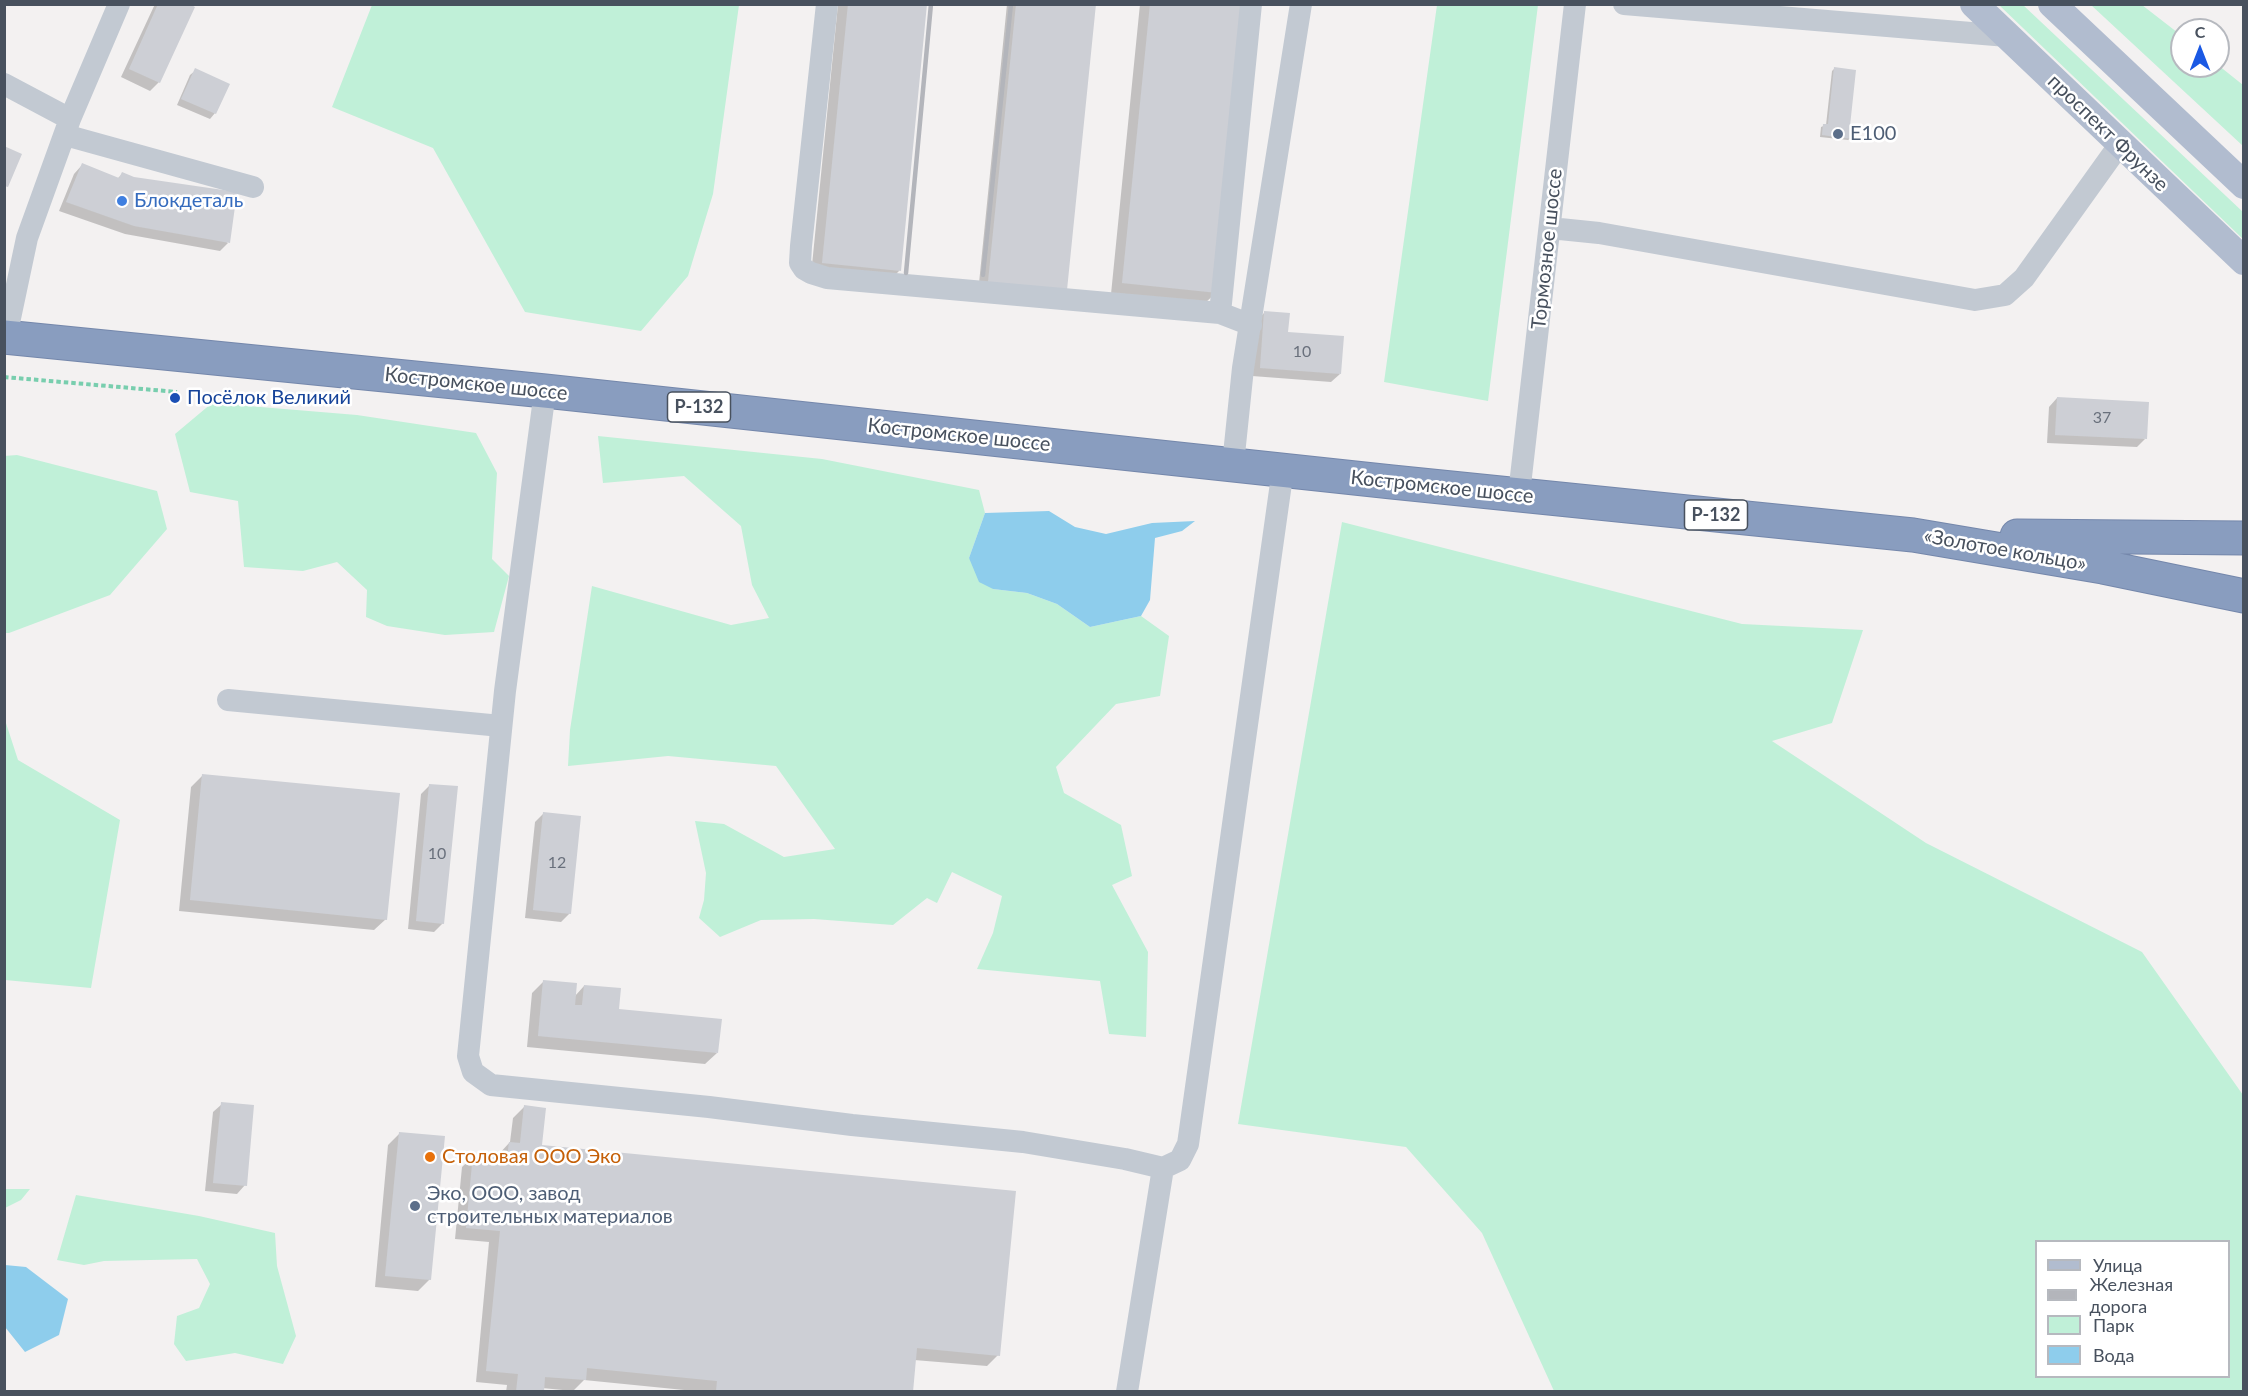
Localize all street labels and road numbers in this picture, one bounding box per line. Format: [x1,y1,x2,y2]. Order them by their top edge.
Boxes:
street label: проспект Фрунзе [2043,69,2173,197]
street label: Тормозное шоссе [1527,167,1567,331]
street label: Костромское шоссе [383,362,569,406]
road number: Р-132 [668,392,730,422]
street label: Костромское шоссе [866,413,1052,457]
street label: Костромское шоссе [1349,465,1535,509]
road number: Р-132 [1684,500,1748,530]
street label: «Золотое кольцо» [1922,524,2088,576]

